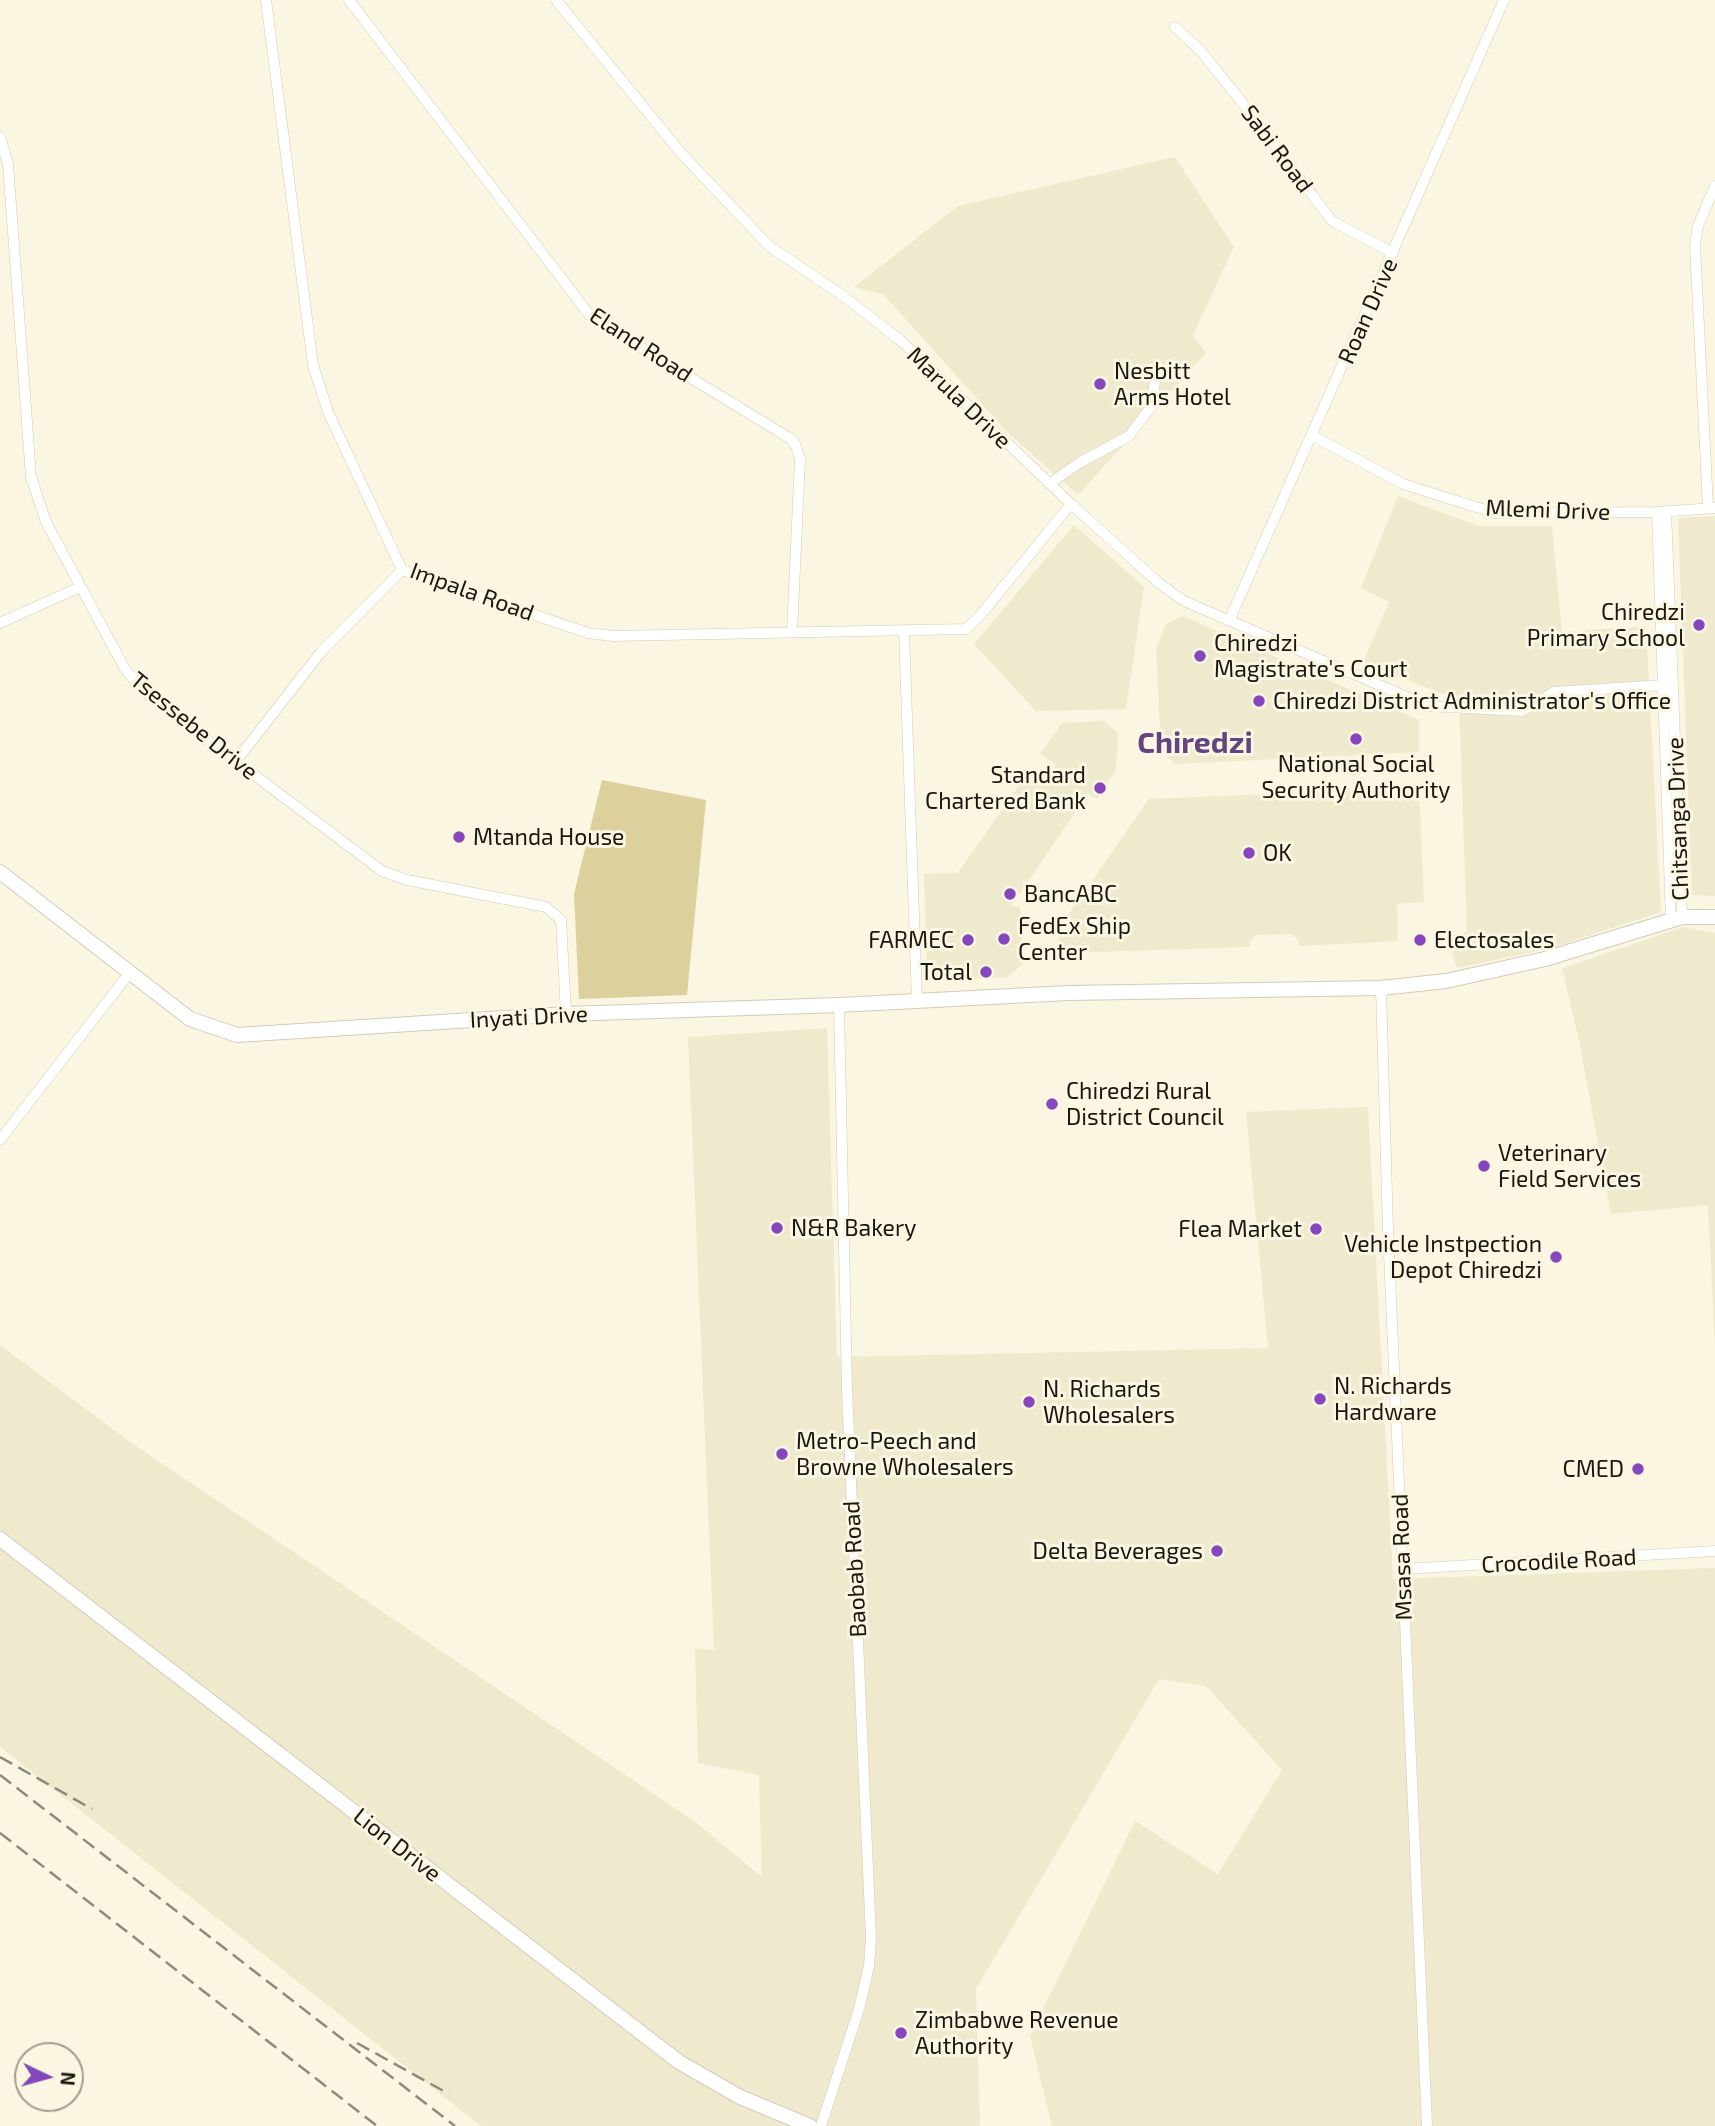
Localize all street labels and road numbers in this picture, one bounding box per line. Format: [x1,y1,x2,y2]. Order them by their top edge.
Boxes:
street label: Sabi Road [1235,100,1319,198]
street label: Roan Drive [1332,254,1404,368]
street label: Eland Road [584,302,698,388]
street label: Marula Drive [901,341,1017,455]
street label: Mlemi Drive [1485,494,1611,526]
street label: Impala Road [406,557,538,627]
street label: Tsessebe Drive [125,666,263,786]
street label: Chitsanga Drive [1661,737,1695,901]
street label: Inyati Drive [469,1000,589,1034]
street label: Msasa Road [1386,1493,1418,1621]
street label: Baobab Road [838,1500,872,1638]
street label: Crocodile Road [1481,1543,1637,1579]
street label: Lion Drive [348,1802,446,1888]

